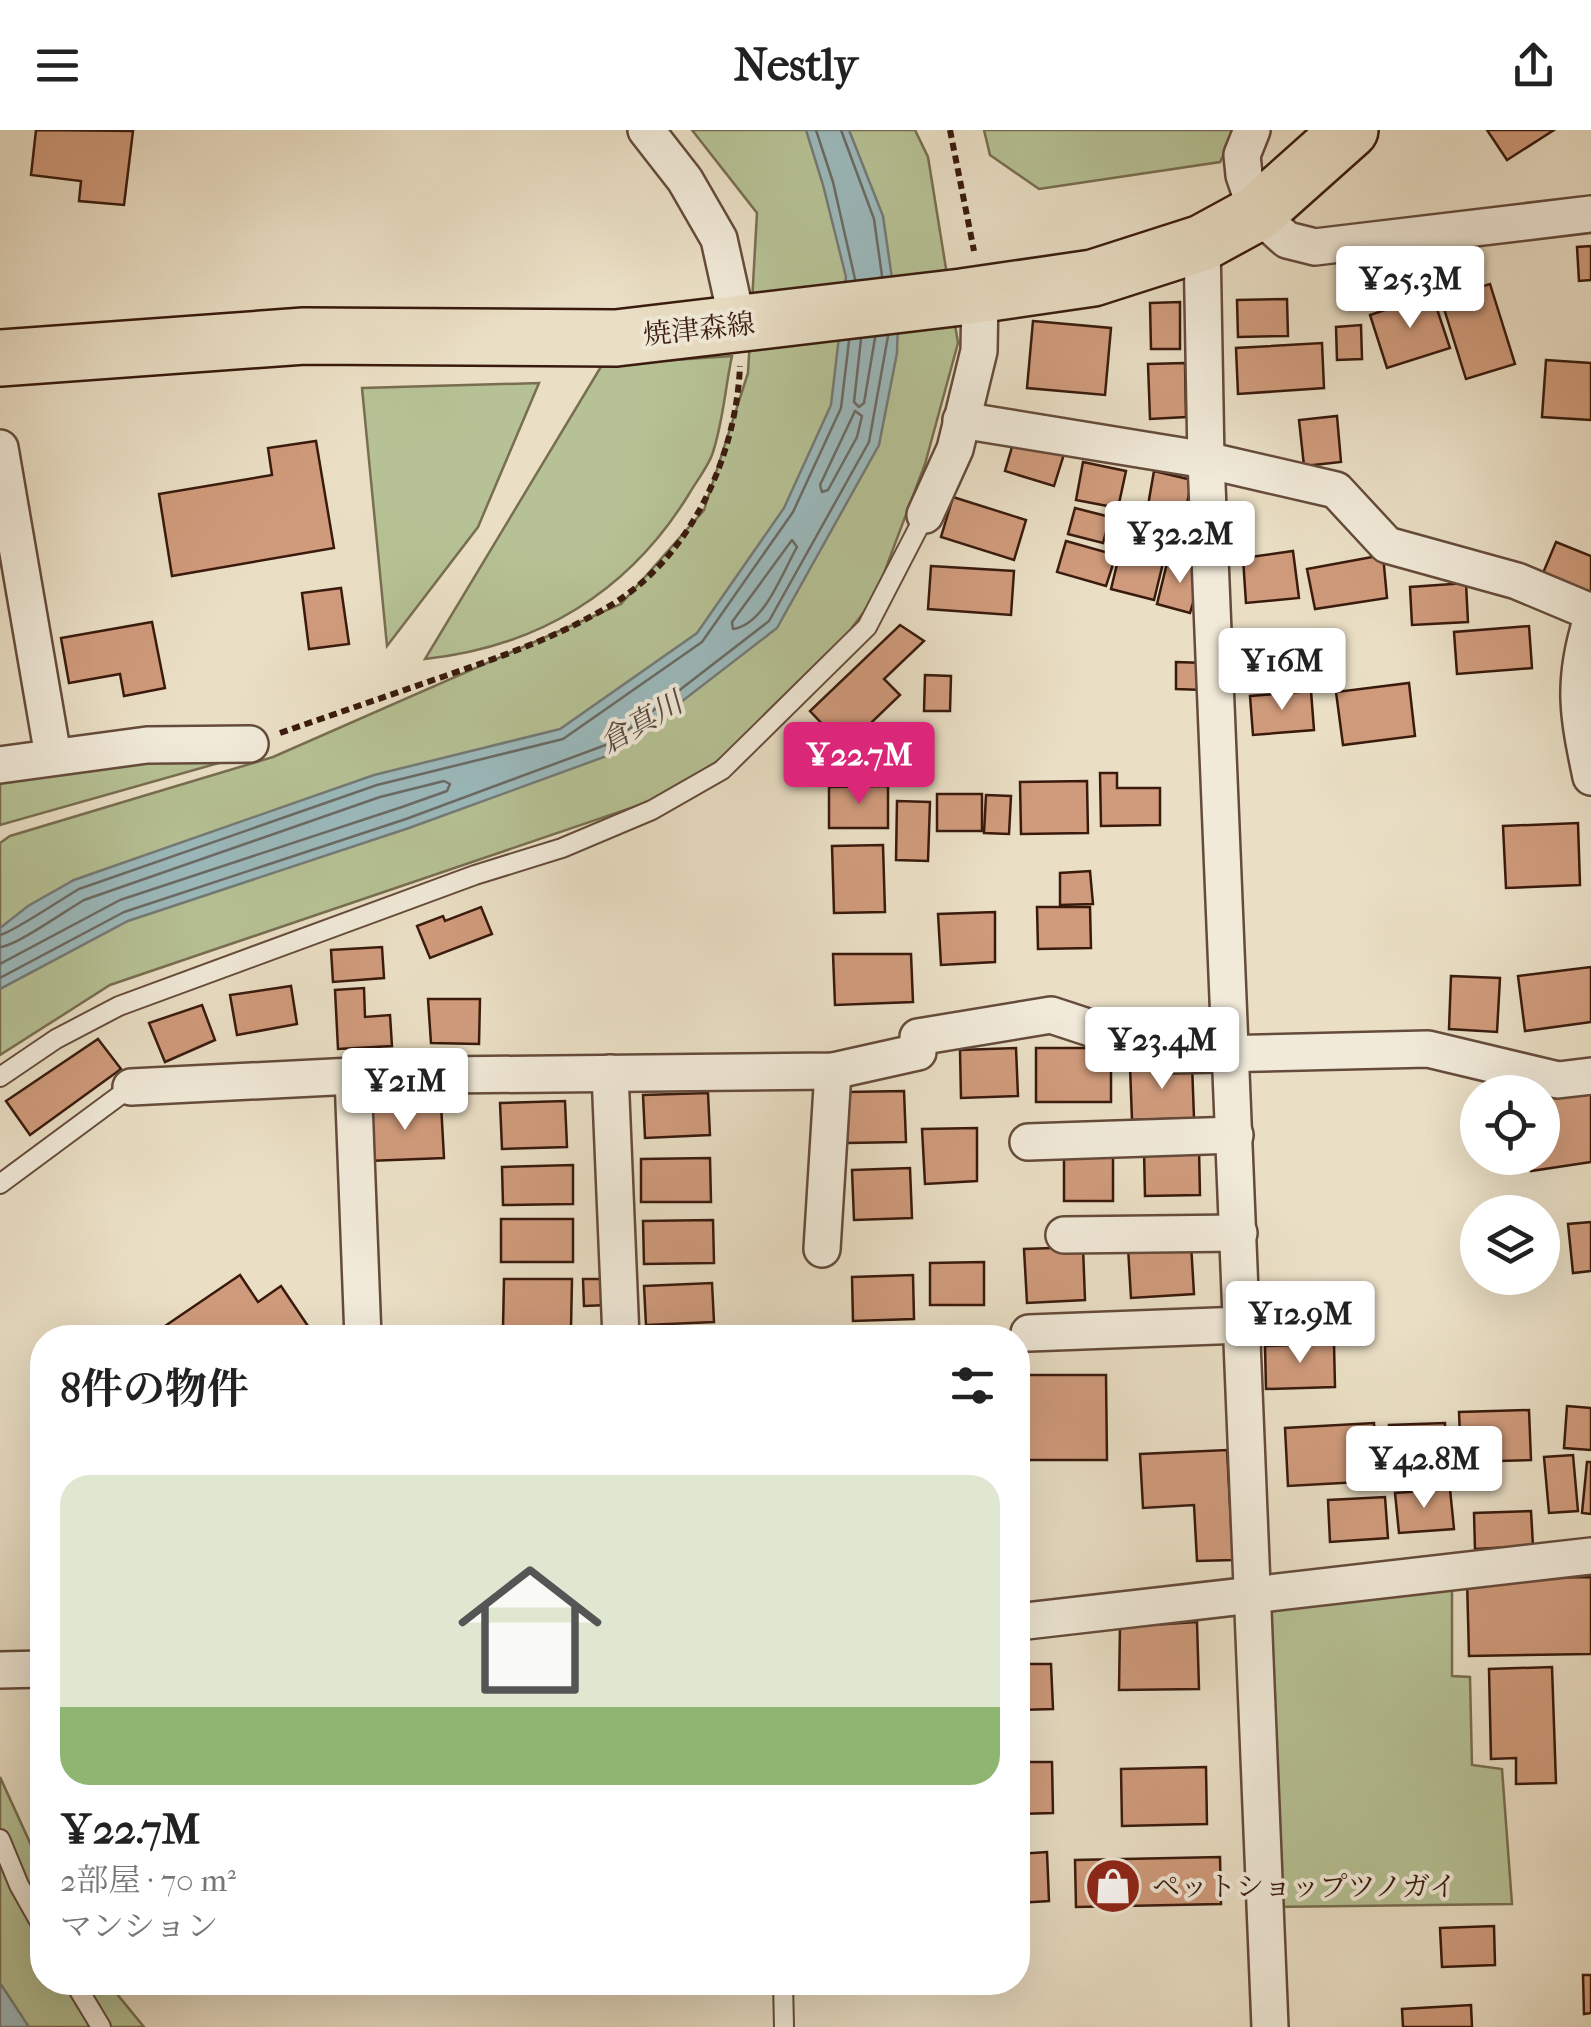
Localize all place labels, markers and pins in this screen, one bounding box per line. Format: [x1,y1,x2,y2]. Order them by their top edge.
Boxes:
pin: ¥25.3M [1329,246,1491,331]
pin: ¥32.2M [1099,501,1261,586]
pin: ¥16M [1223,628,1341,713]
pin: ¥22.7M [778,722,940,807]
pin: ¥23.4M [1081,1007,1243,1092]
pin: ¥21M [346,1048,464,1133]
pin: ¥12.9M [1219,1281,1381,1366]
pin: ¥42.8M [1343,1426,1505,1511]
shop icon: ペットショップツノガイ [1083,1856,1143,1916]
place label: ペットショップツノガイ [1152,1870,1457,1903]

